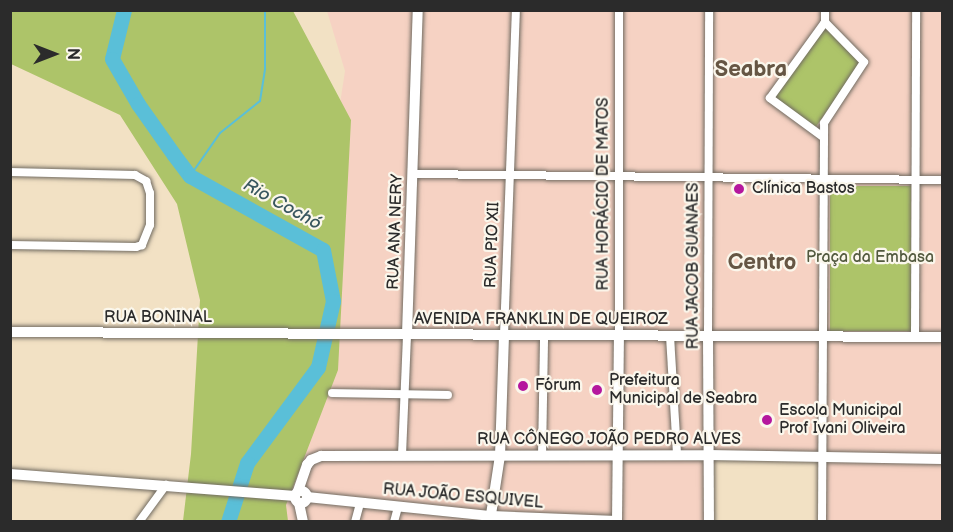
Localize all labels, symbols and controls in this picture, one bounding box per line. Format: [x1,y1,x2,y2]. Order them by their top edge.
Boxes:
north arrow [24,24,84,84]
text: N [63,48,82,60]
district label: Seabra [715,57,787,83]
street label: RUA HORÁCIO DE MATOS [594,97,614,291]
street label: RUA ANA NERY [384,174,408,290]
water label: Rio Cochó [239,175,325,235]
place label: Clínica Bastos [752,179,855,199]
marker: Clínica Bastos [730,180,748,198]
street label: RUA JACOB GUANAES [684,182,704,350]
street label: RUA PIO XII [482,201,504,289]
park label: Praça da Embasa [806,248,934,268]
district label: Centro [728,250,796,276]
street label: RUA BONINAL [104,308,212,328]
street label: AVENIDA FRANKLIN DE QUEIROZ [414,310,668,330]
place label: Prefeitura Municipal de Seabra [609,371,758,409]
place label: Fórum [535,376,581,396]
marker: Fórum [516,379,530,393]
marker: Prefeitura Municipal de Seabra [590,383,604,397]
place label: Escola Municipal Prof Ivani Oliveira [779,401,906,439]
marker: Escola Municipal Prof Ivani Oliveira [760,413,774,427]
street label: RUA CÔNEGO JOÃO PEDRO ALVES [477,430,741,450]
street label: RUA JOÃO ESQUIVEL [382,480,544,514]

